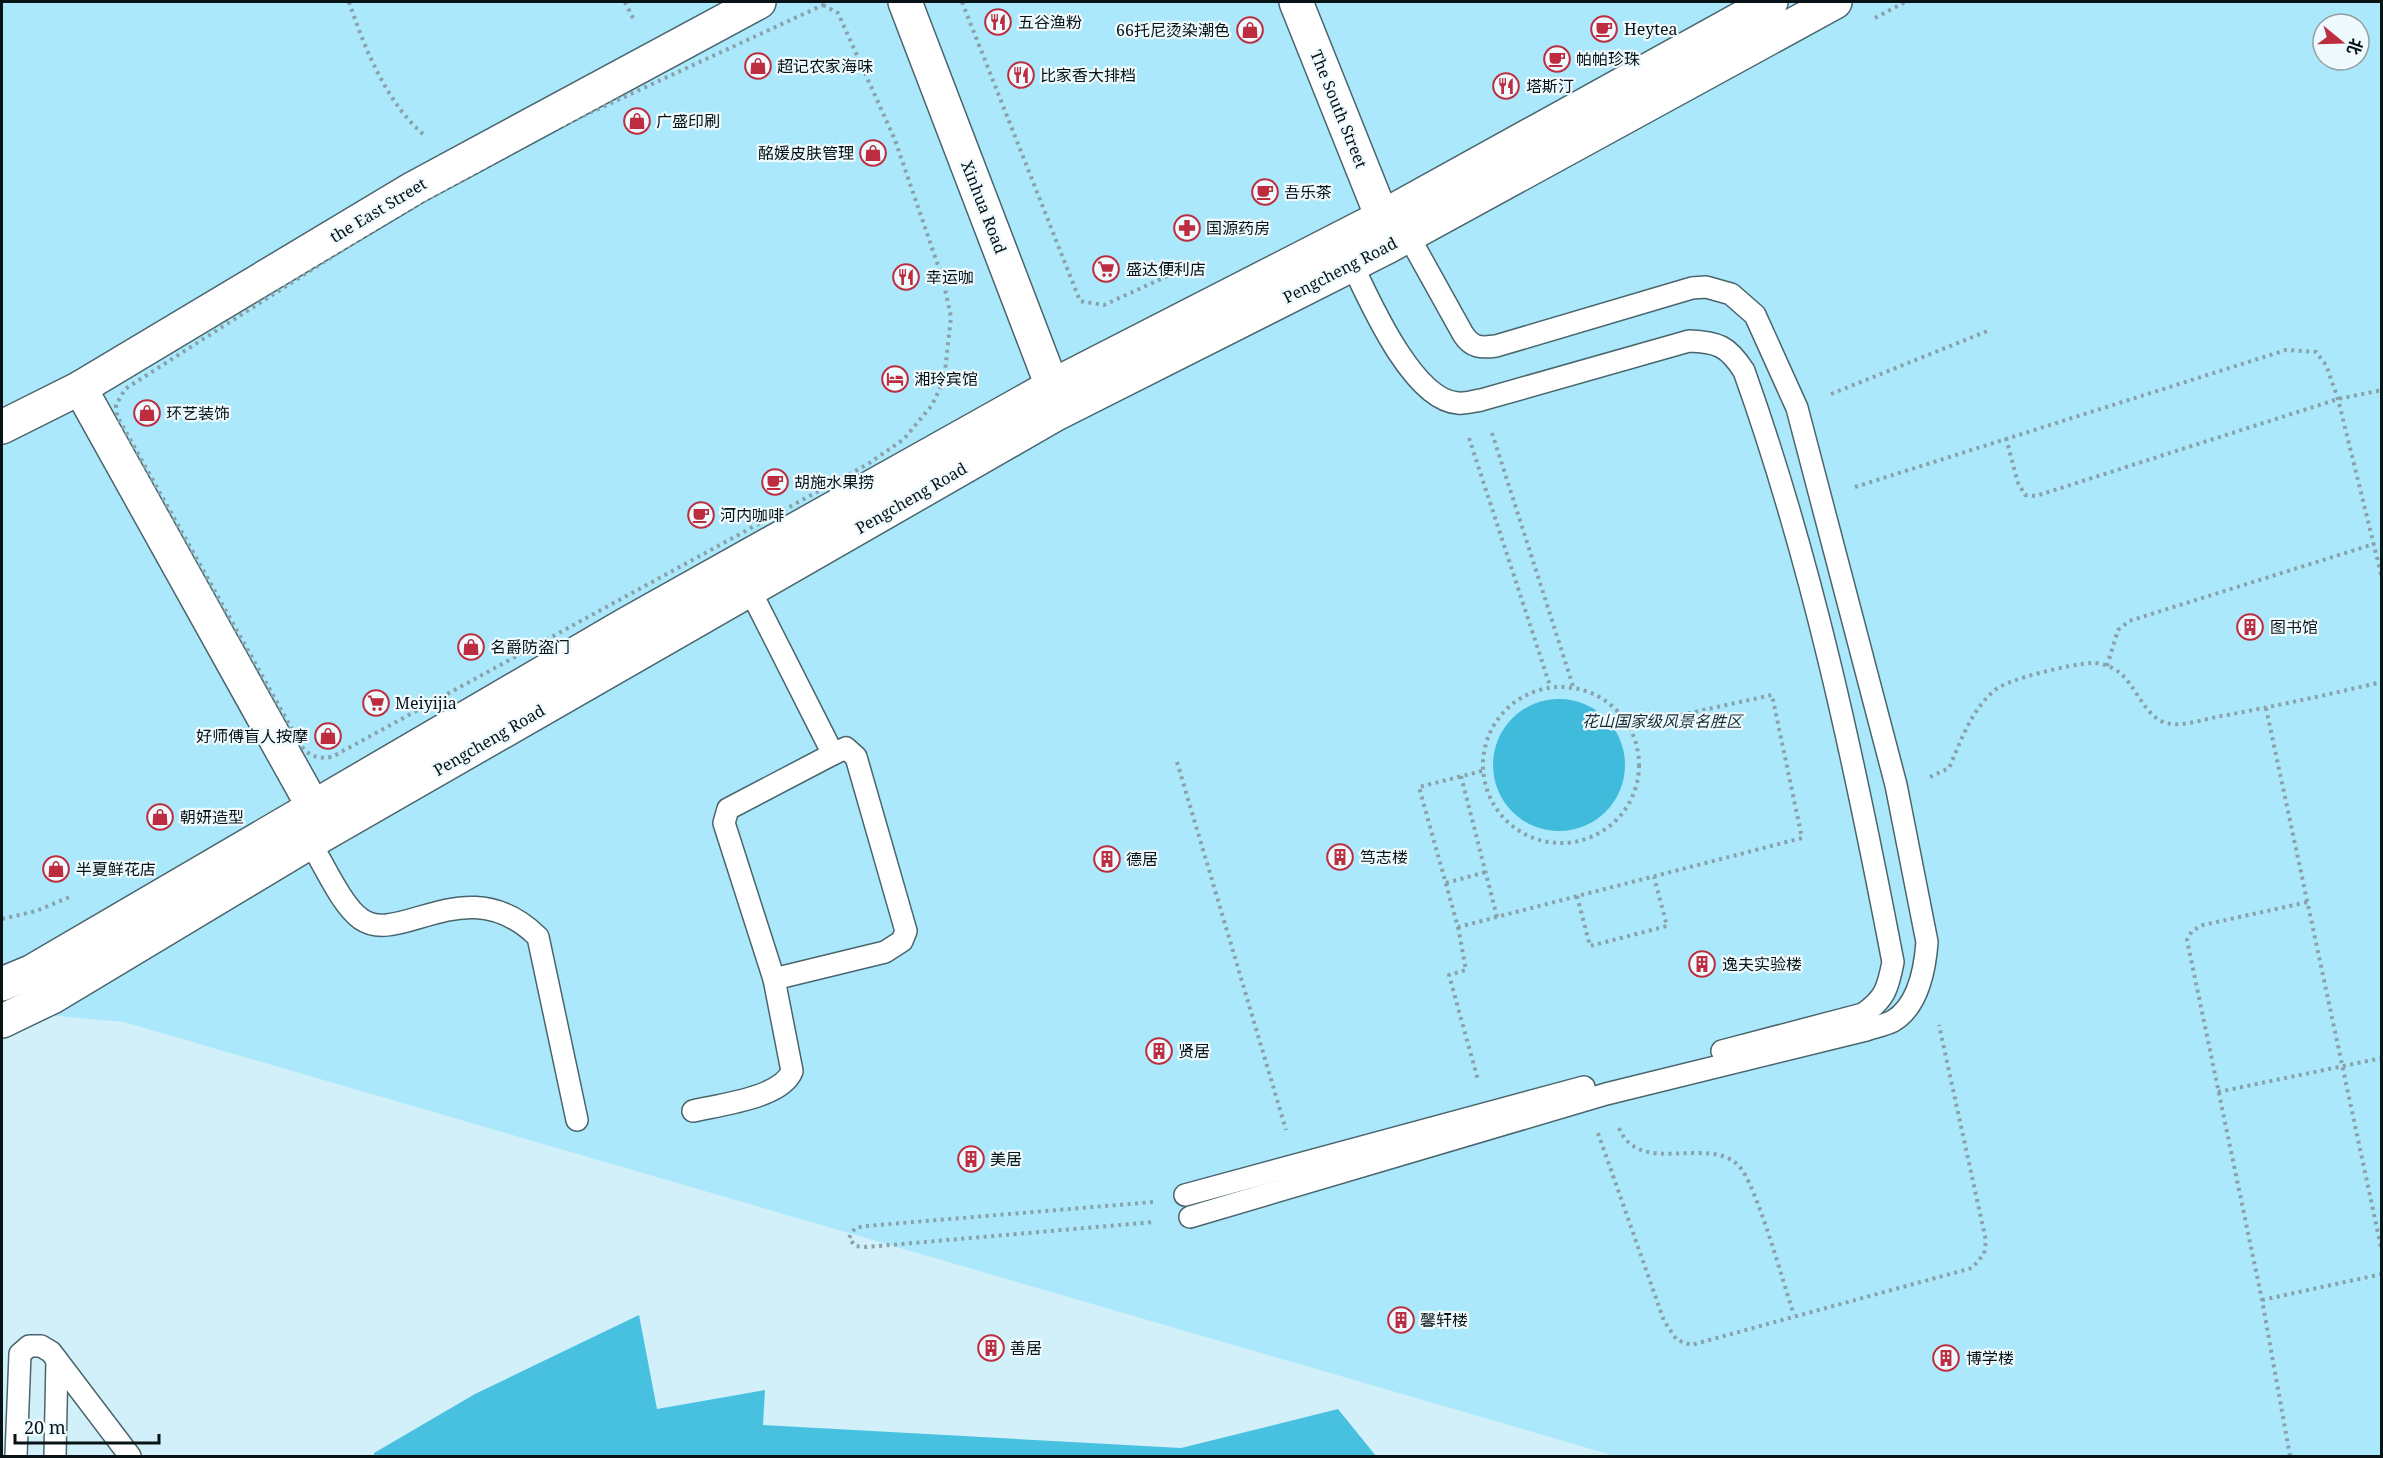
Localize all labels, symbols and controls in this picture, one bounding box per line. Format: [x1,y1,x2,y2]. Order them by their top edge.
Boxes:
restaurant icon: 五谷渔粉 [983,7,1013,37]
place label: 五谷渔粉 [1018,11,1082,33]
north arrow [2311,12,2371,72]
cafe icon: Heytea [1589,14,1619,44]
shop icon: 66托尼烫染潮色 [1235,15,1265,45]
place label: Heytea [1624,18,1678,40]
place label: 66托尼烫染潮色 [1116,19,1230,41]
text: 北 [2342,36,2368,58]
cafe icon: 帕帕珍珠 [1542,44,1572,74]
street label: The South Street [1305,47,1373,172]
place label: 帕帕珍珠 [1576,48,1640,70]
shop icon: 超记农家海味 [743,51,773,81]
place label: 超记农家海味 [777,55,873,77]
restaurant icon: 比家香大排档 [1006,60,1036,90]
place label: 比家香大排档 [1040,64,1136,86]
restaurant icon: 塔斯汀 [1491,71,1521,101]
place label: 塔斯汀 [1526,75,1574,97]
shop icon: 广盛印刷 [622,106,652,136]
place label: 广盛印刷 [656,110,720,132]
shop icon: 酩媛皮肤管理 [858,138,888,168]
place label: 酩媛皮肤管理 [758,142,854,164]
street label: Xinhua Road [956,157,1012,257]
street label: the East Street [326,172,431,248]
cafe icon: 吾乐茶 [1250,177,1280,207]
place label: 吾乐茶 [1284,181,1332,203]
pharmacy icon: 国源药房 [1172,213,1202,243]
place label: 国源药房 [1206,217,1270,239]
street label: Pengcheng Road [1279,232,1401,308]
supermarket icon: 盛达便利店 [1091,254,1121,284]
place label: 盛达便利店 [1126,258,1206,280]
restaurant icon: 幸运咖 [891,262,921,292]
place label: 幸运咖 [926,266,974,288]
hotel icon: 湘玲宾馆 [880,364,910,394]
place label: 湘玲宾馆 [914,368,978,390]
shop icon: 环艺装饰 [132,398,162,428]
place label: 环艺装饰 [166,402,230,424]
street label: Pengcheng Road [851,457,971,539]
cafe icon: 胡施水果捞 [760,467,790,497]
place label: 胡施水果捞 [794,471,874,493]
cafe icon: 河内咖啡 [686,500,716,530]
place label: 河内咖啡 [720,504,784,526]
building icon: 图书馆 [2235,612,2265,642]
place label: 图书馆 [2270,616,2318,638]
shop icon: 名爵防盗门 [456,632,486,662]
place label: 名爵防盗门 [490,636,570,658]
supermarket icon: Meiyijia [361,688,391,718]
place label: Meiyijia [395,692,457,714]
street label: Pengcheng Road [429,699,549,781]
park label: 花山国家级风景名胜区 [1582,710,1744,732]
shop icon: 好师傅盲人按摩 [313,721,343,751]
place label: 好师傅盲人按摩 [196,725,308,747]
shop icon: 朝妍造型 [145,802,175,832]
place label: 朝妍造型 [180,806,244,828]
building icon: 笃志楼 [1325,842,1355,872]
building icon: 德居 [1092,844,1122,874]
place label: 笃志楼 [1360,846,1408,868]
place label: 德居 [1126,848,1158,870]
shop icon: 半夏鲜花店 [41,854,71,884]
place label: 半夏鲜花店 [76,858,156,880]
building icon: 逸夫实验楼 [1687,949,1717,979]
place label: 逸夫实验楼 [1722,953,1802,975]
building icon: 贤居 [1144,1036,1174,1066]
place label: 贤居 [1178,1040,1210,1062]
building icon: 美居 [956,1144,986,1174]
place label: 美居 [990,1148,1022,1170]
building icon: 馨轩楼 [1386,1305,1416,1335]
place label: 馨轩楼 [1420,1309,1468,1331]
building icon: 善居 [976,1333,1006,1363]
place label: 善居 [1010,1337,1042,1359]
building icon: 博学楼 [1931,1343,1961,1373]
place label: 博学楼 [1966,1347,2014,1369]
scale bar [15,1407,159,1445]
text: 20 m [24,1415,66,1439]

